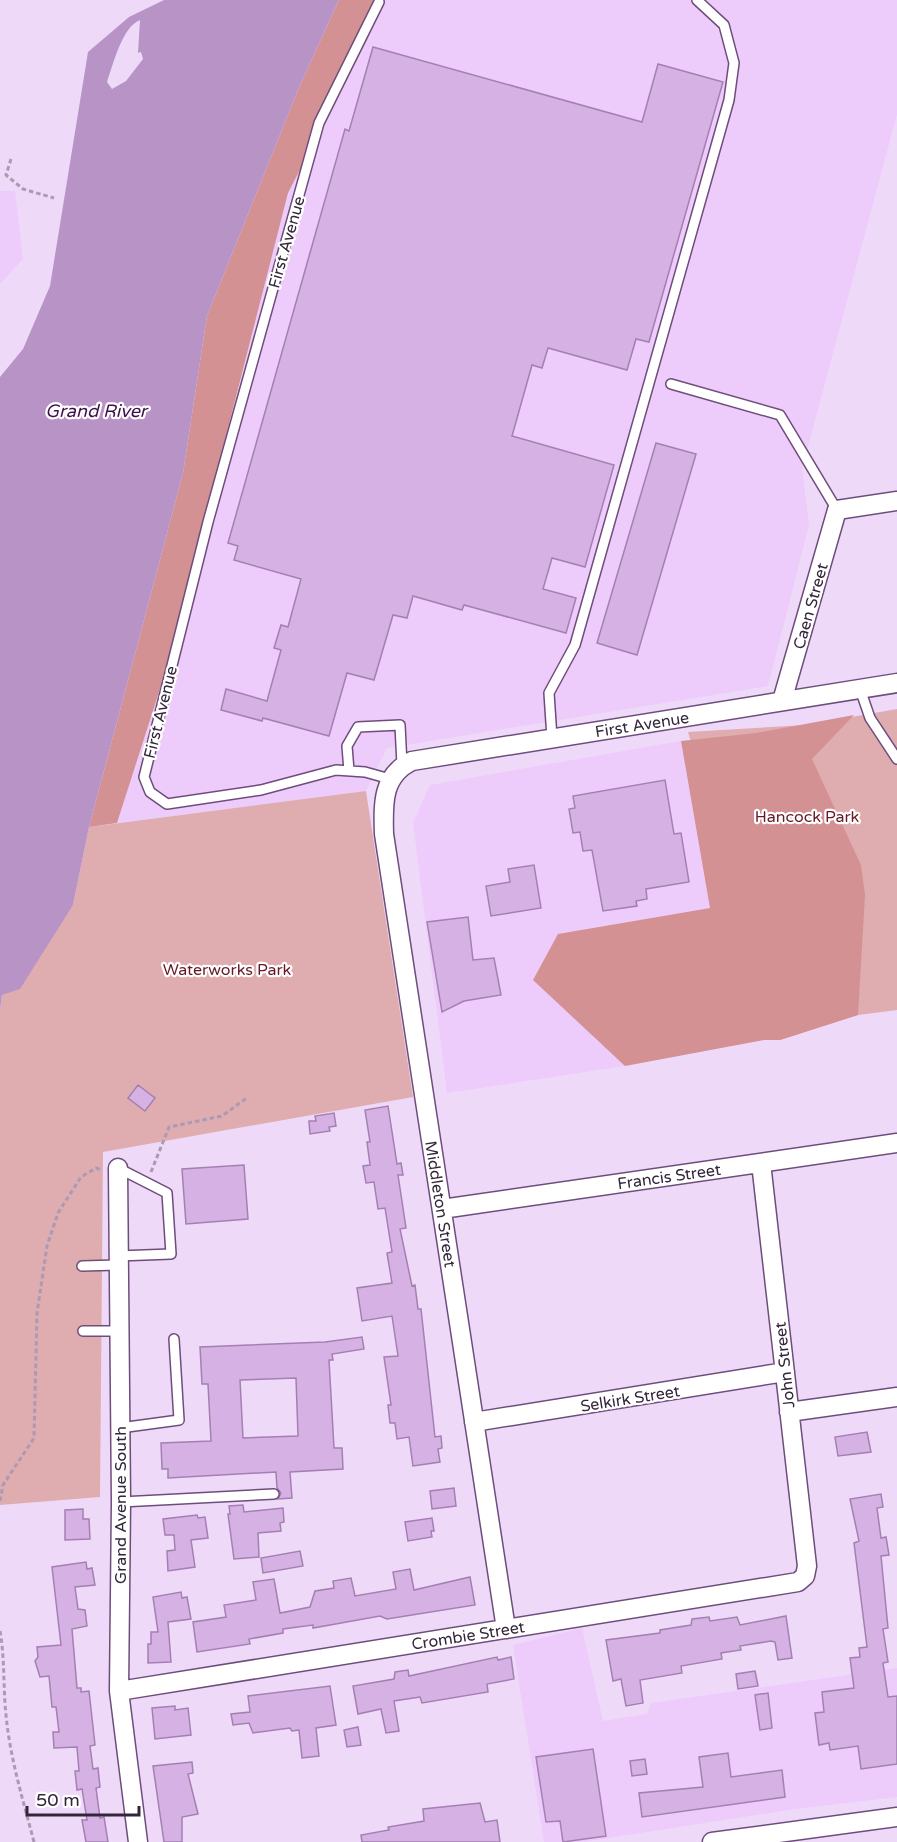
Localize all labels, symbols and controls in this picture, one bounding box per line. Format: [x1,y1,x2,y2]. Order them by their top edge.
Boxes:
street label: First Avenue [264,194,310,291]
water label: Grand River [45,400,149,422]
street label: Caen Street [789,561,833,652]
street label: First Avenue [140,664,182,761]
street label: First Avenue [594,708,691,742]
park label: Hancock Park [755,807,860,827]
park label: Waterworks Park [163,960,292,980]
street label: Middleton Street [420,1139,460,1269]
street label: Francis Street [616,1160,722,1194]
street label: John Street [771,1321,799,1409]
street label: Selkirk Street [579,1381,681,1417]
street label: Grand Avenue South [111,1426,131,1584]
street label: Crombie Street [410,1617,526,1655]
scale bar [27,1779,140,1817]
text: 50 m [36,1789,80,1811]

